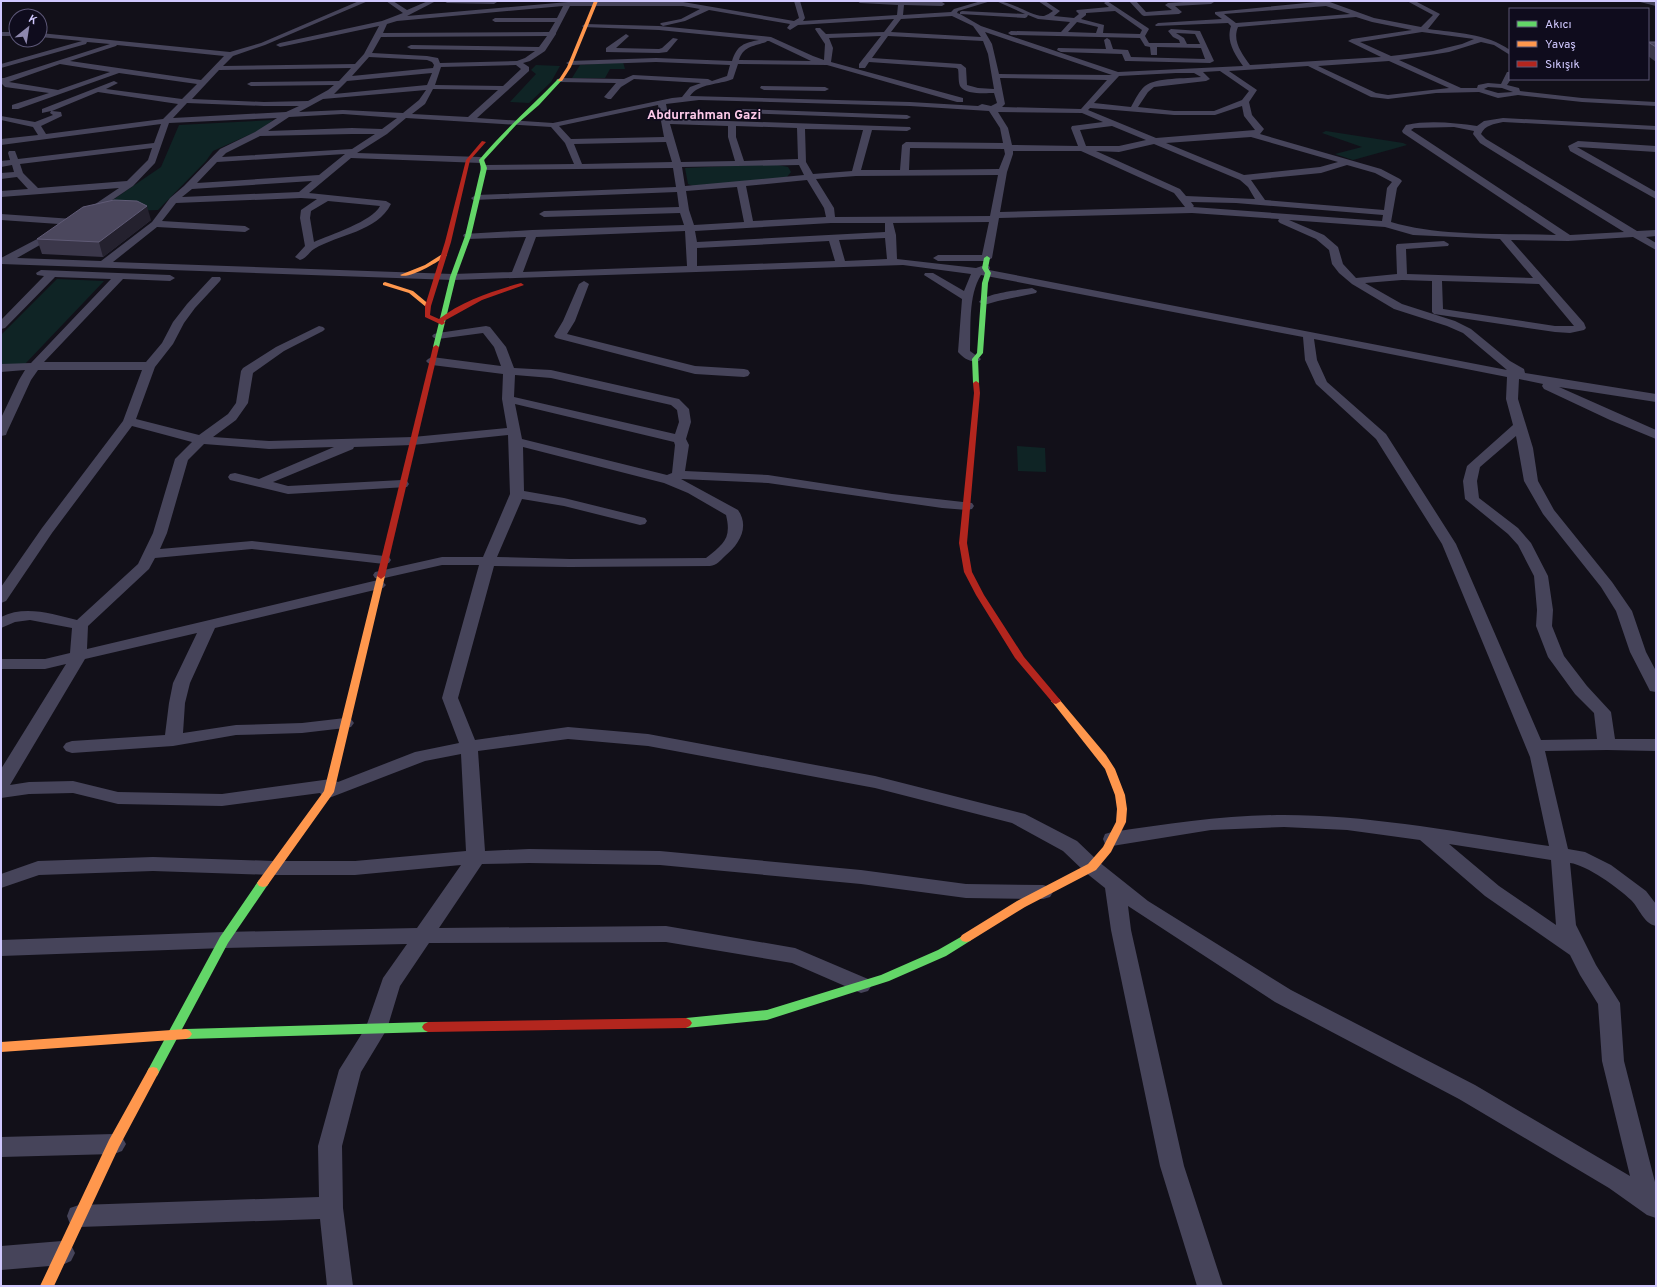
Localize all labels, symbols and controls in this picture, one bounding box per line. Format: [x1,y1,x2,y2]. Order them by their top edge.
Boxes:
north arrow [8,8,48,48]
legend [1509,8,1649,80]
text: K [26,12,40,28]
text: Akıcı [1545,17,1572,33]
text: Yavaş [1545,37,1576,53]
text: Sıkışık [1545,57,1580,73]
district label: Abdurrahman Gazi [647,108,761,124]

